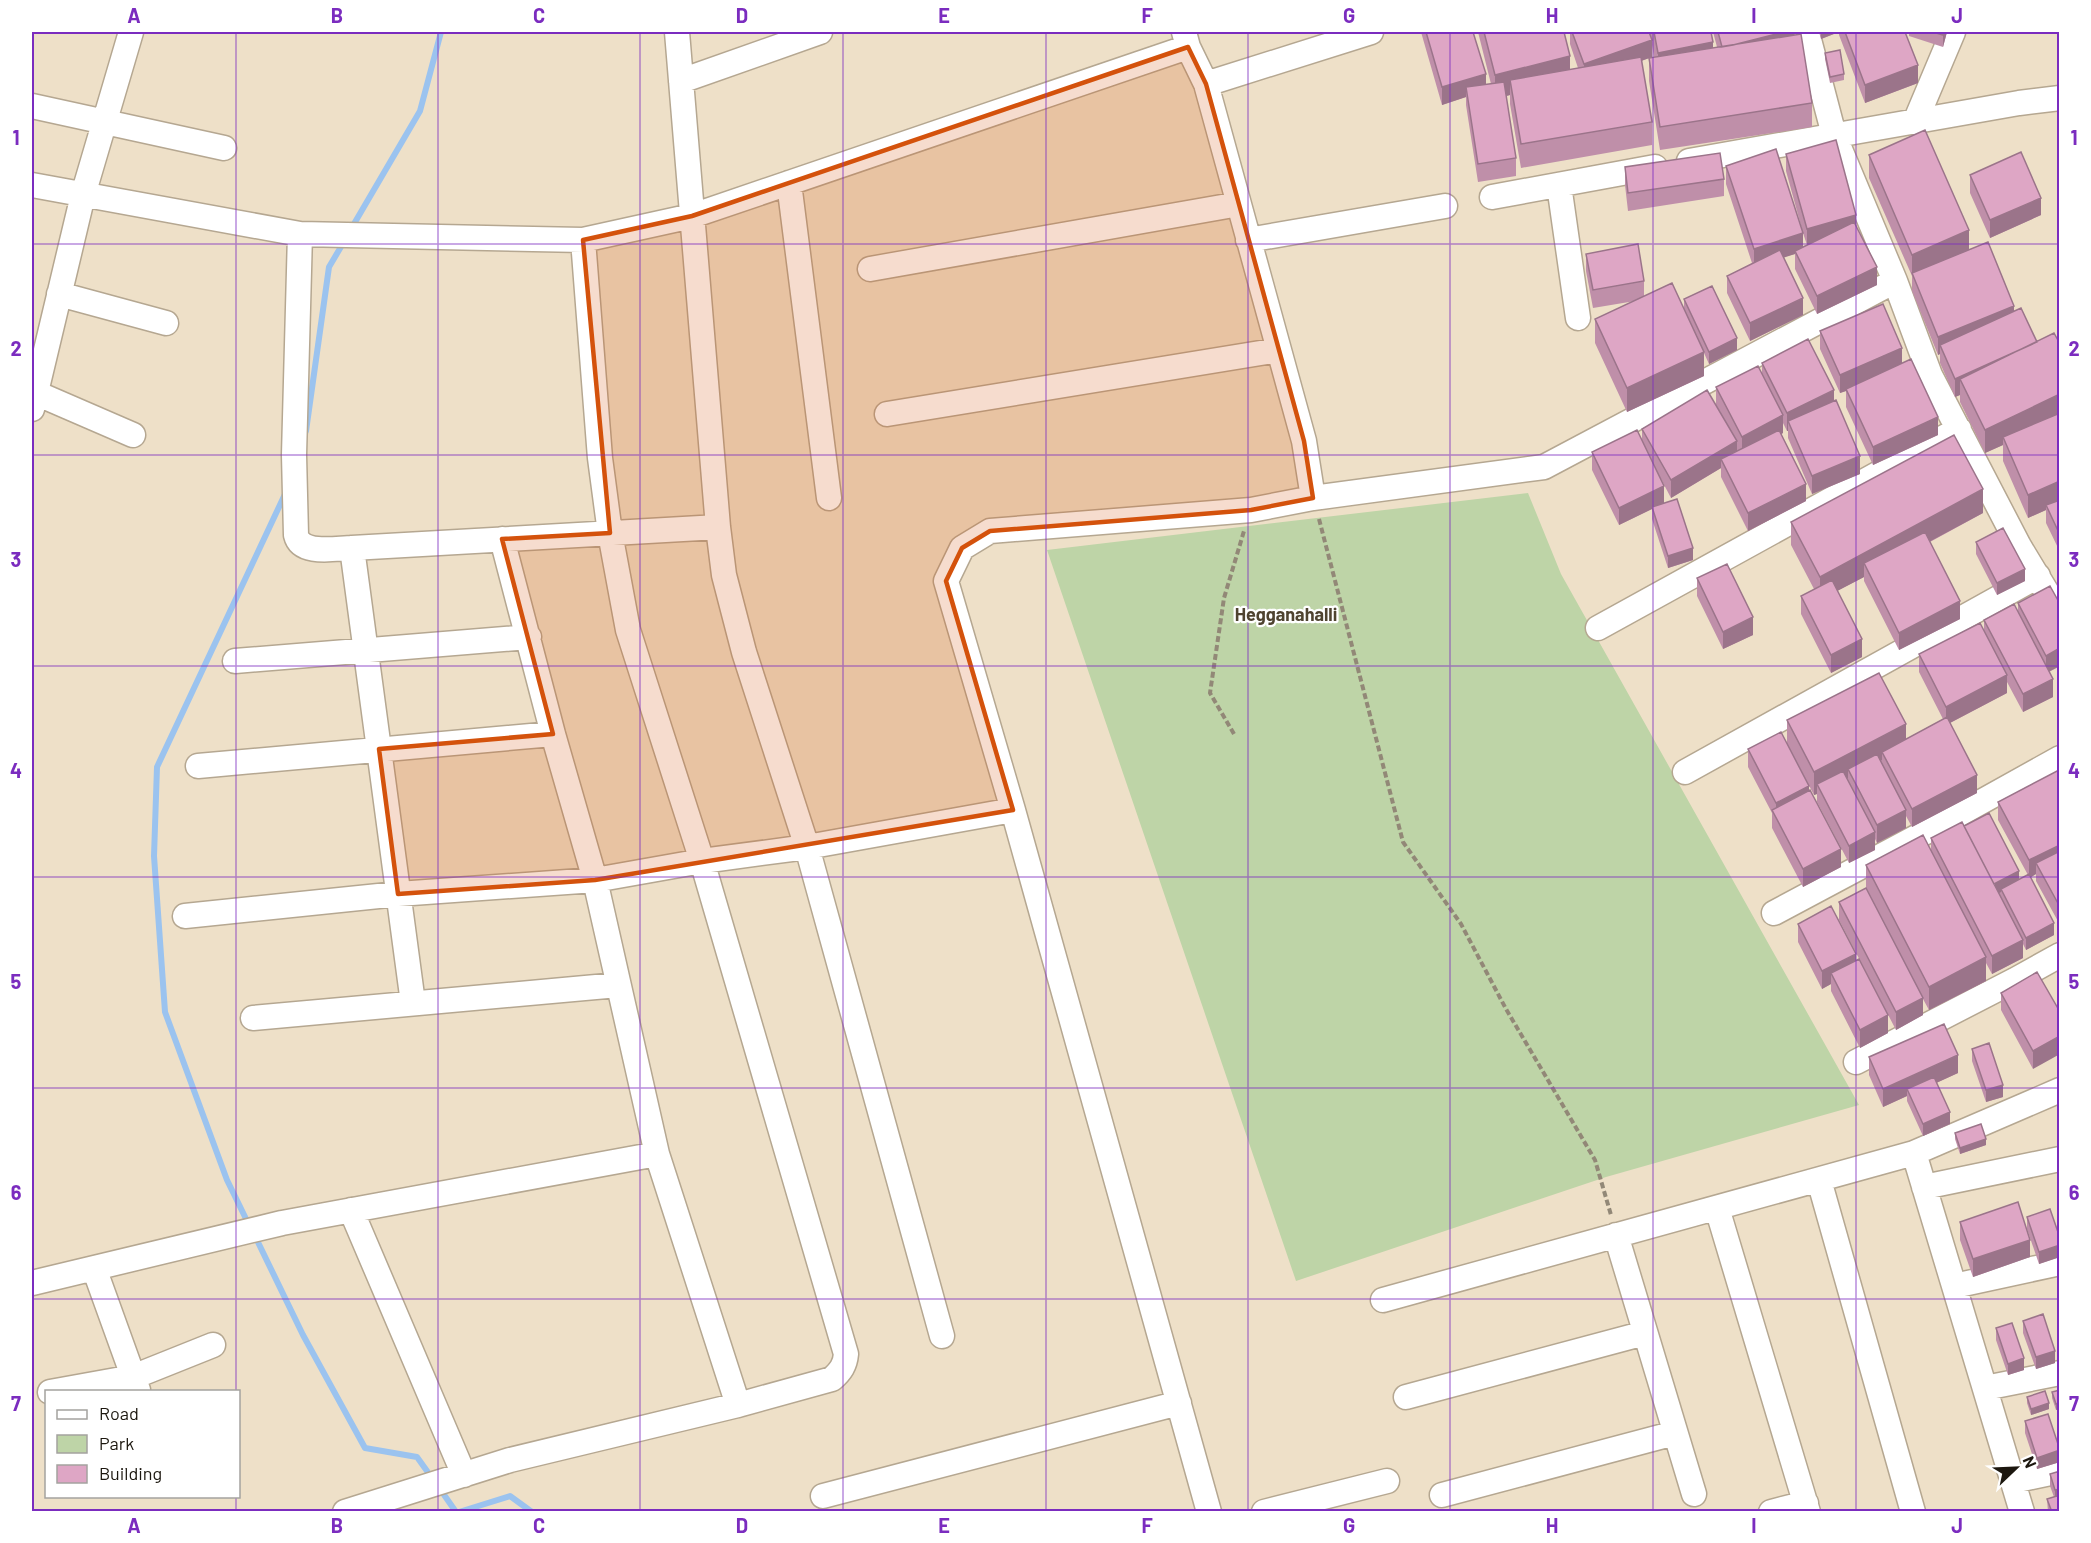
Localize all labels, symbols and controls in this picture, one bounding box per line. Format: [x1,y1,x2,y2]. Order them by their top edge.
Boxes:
text: A [127,3,141,27]
text: B [331,3,343,27]
text: C [533,3,545,27]
text: D [736,3,748,27]
text: E [938,3,950,27]
text: F [1141,3,1153,27]
text: G [1343,3,1355,27]
text: H [1546,3,1558,27]
text: I [1751,3,1757,27]
text: J [1951,3,1963,27]
text: 1 [12,125,20,149]
text: 1 [2070,125,2078,149]
text: 2 [10,336,22,360]
text: 2 [2068,336,2080,360]
text: 3 [11,547,21,571]
text: 3 [2069,547,2079,571]
district label: Hegganahalli [1235,603,1337,625]
text: 4 [10,758,22,782]
text: 4 [2068,758,2080,782]
text: 5 [11,969,22,993]
text: 5 [2069,969,2080,993]
text: 6 [11,1180,22,1204]
text: 6 [2069,1180,2080,1204]
legend [45,1390,240,1498]
text: 7 [11,1391,21,1415]
text: 7 [2069,1391,2079,1415]
text: Road [99,1402,139,1424]
text: Park [99,1432,134,1454]
north arrow [1986,1438,2046,1498]
text: N [2019,1453,2041,1471]
text: Building [99,1462,162,1484]
text: A [127,1513,141,1537]
text: B [331,1513,343,1537]
text: C [533,1513,545,1537]
text: D [736,1513,748,1537]
text: E [938,1513,950,1537]
text: F [1141,1513,1153,1537]
text: G [1343,1513,1355,1537]
text: H [1546,1513,1558,1537]
text: I [1751,1513,1757,1537]
text: J [1951,1513,1963,1537]

